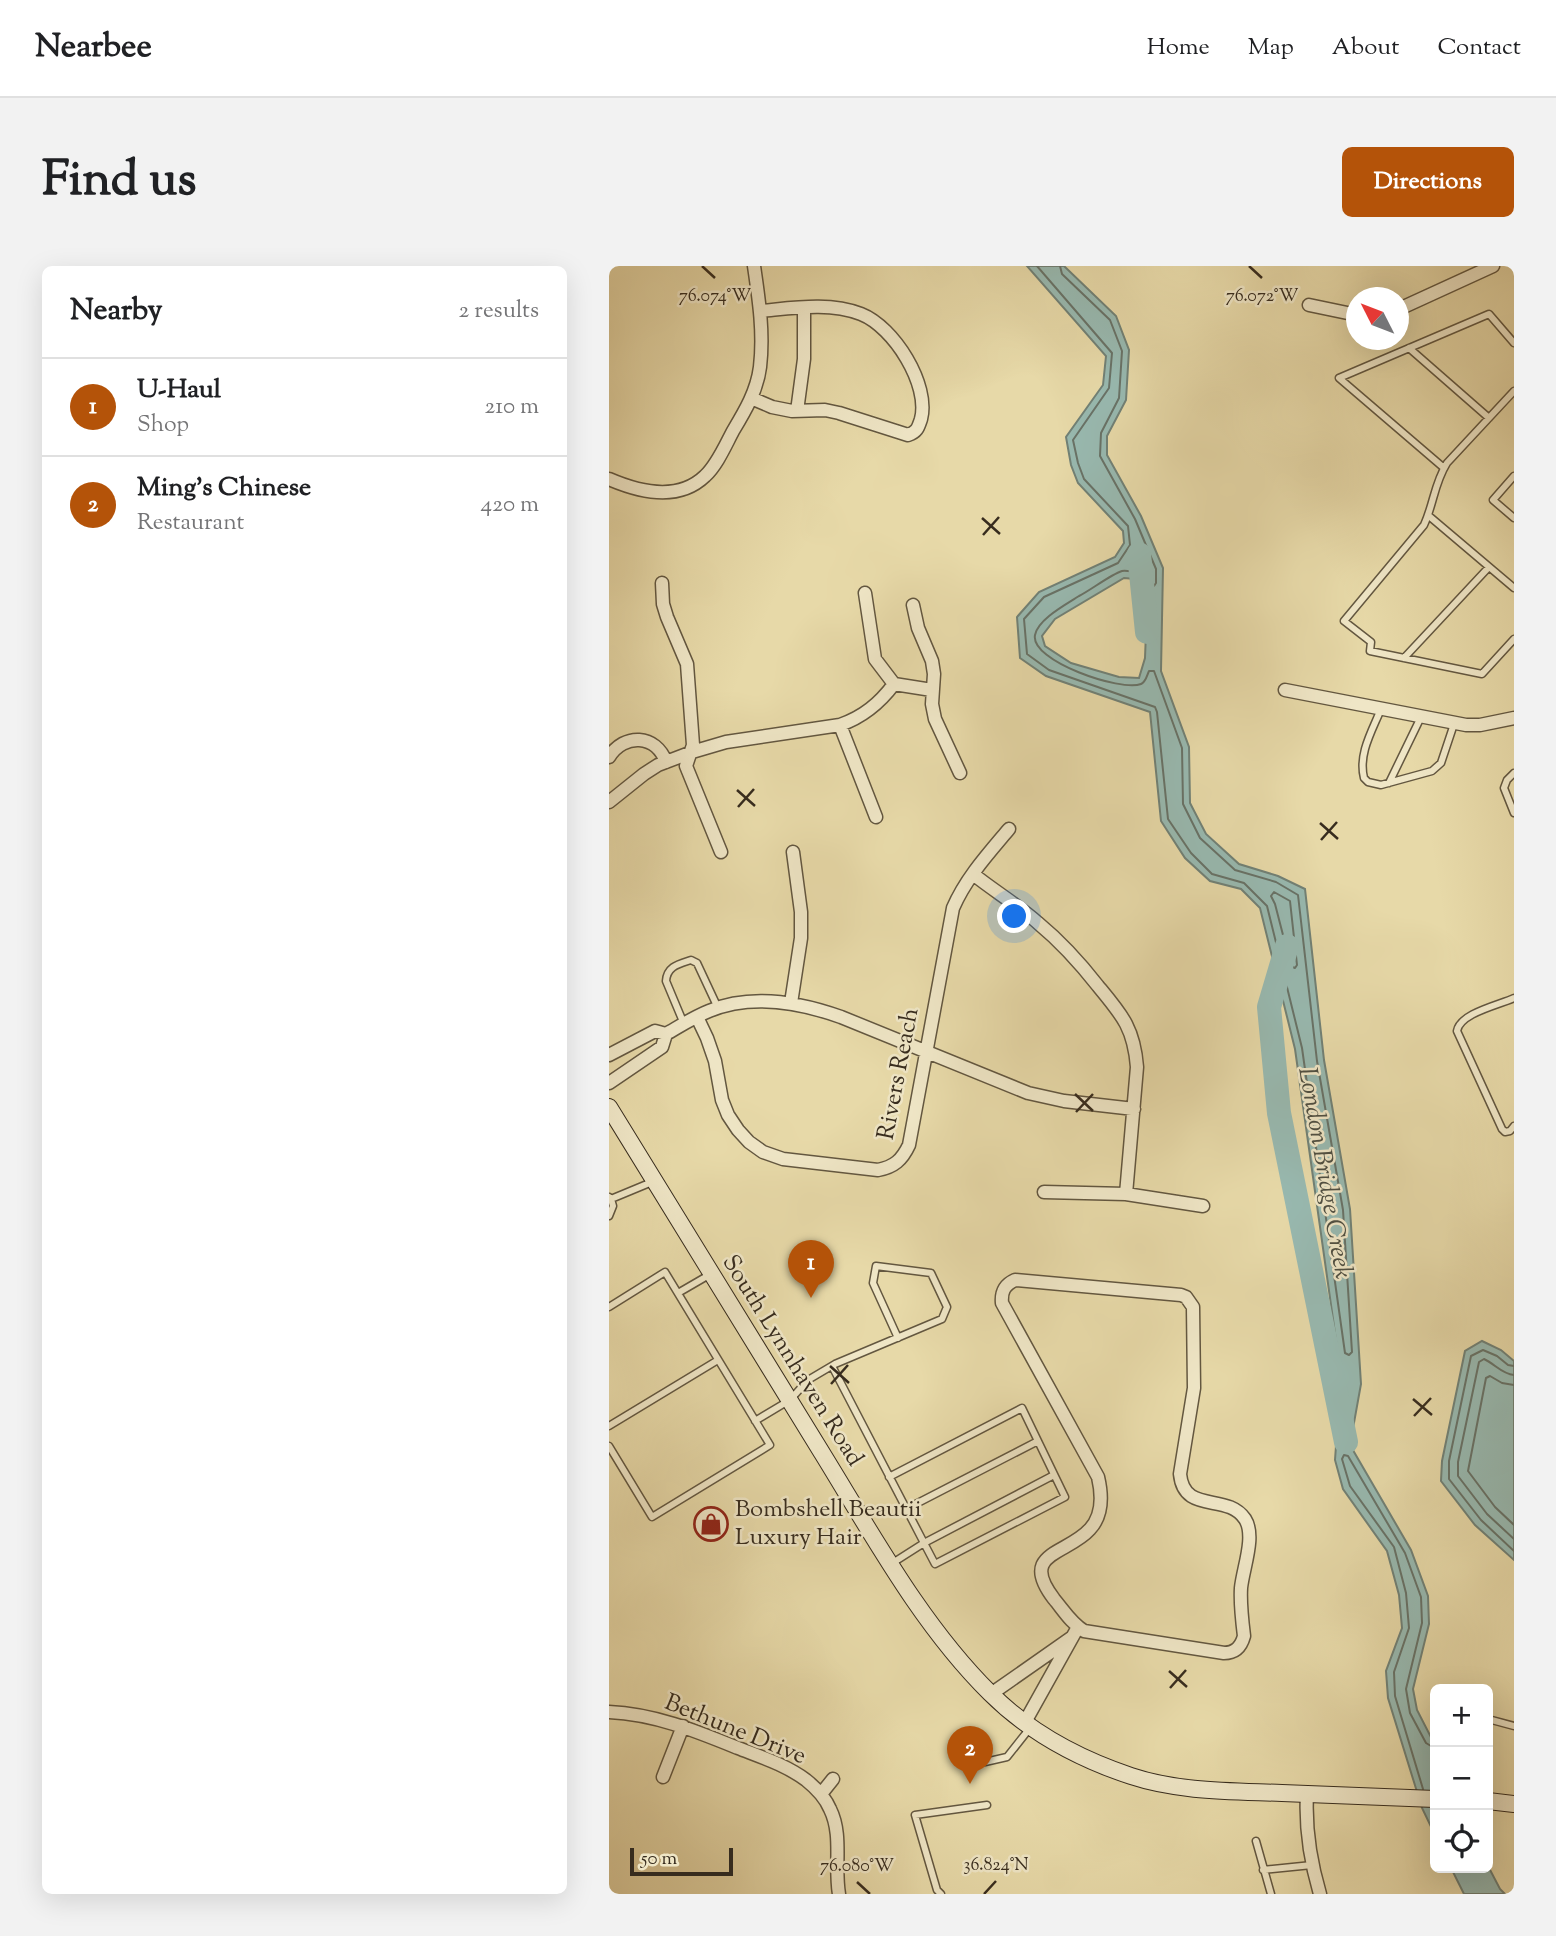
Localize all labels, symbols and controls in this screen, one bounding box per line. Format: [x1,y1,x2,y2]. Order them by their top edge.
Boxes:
text: Nearbee [35,24,152,72]
text: Home [1147,31,1210,65]
text: Map [1248,31,1294,65]
text: About [1332,31,1399,65]
text: Contact [1437,31,1521,65]
text: Find us [42,147,196,217]
button: Directions [1342,147,1514,217]
text: 76.074°W [679,284,751,310]
text: 76.072°W [1226,284,1298,310]
north arrow [1346,287,1409,350]
text: Nearby [70,290,162,333]
text: 2 results [459,295,539,328]
text: U-Haul [137,372,221,409]
text: 1 [89,391,97,424]
text: 210 m [485,391,539,424]
text: Shop [137,409,189,442]
text: Ming's Chinese [137,470,311,507]
text: 2 [88,489,98,522]
text: 420 m [481,489,539,522]
text: Restaurant [137,507,244,540]
your location [997,899,1031,933]
street label: Rivers Reach [870,1005,928,1143]
water label: London Bridge Creek [1287,1064,1361,1282]
pin: 1 [788,1240,834,1298]
street label: South Lynnhaven Road [713,1249,871,1474]
place label: Bombshell Beautii Luxury Hair [735,1493,922,1555]
shop icon: Bombshell Beautii Luxury Hair [692,1505,730,1543]
map controls [1430,1684,1493,1873]
button: + [1430,1684,1493,1747]
street label: Bethune Drive [659,1686,811,1774]
pin: 2 [947,1726,993,1784]
button: − [1430,1747,1493,1810]
button: locate [1430,1810,1493,1873]
scale bar [630,1845,733,1877]
text: 50 m [641,1846,677,1873]
text: 36.824°N [963,1853,1029,1879]
text: 76.080°W [820,1854,894,1880]

